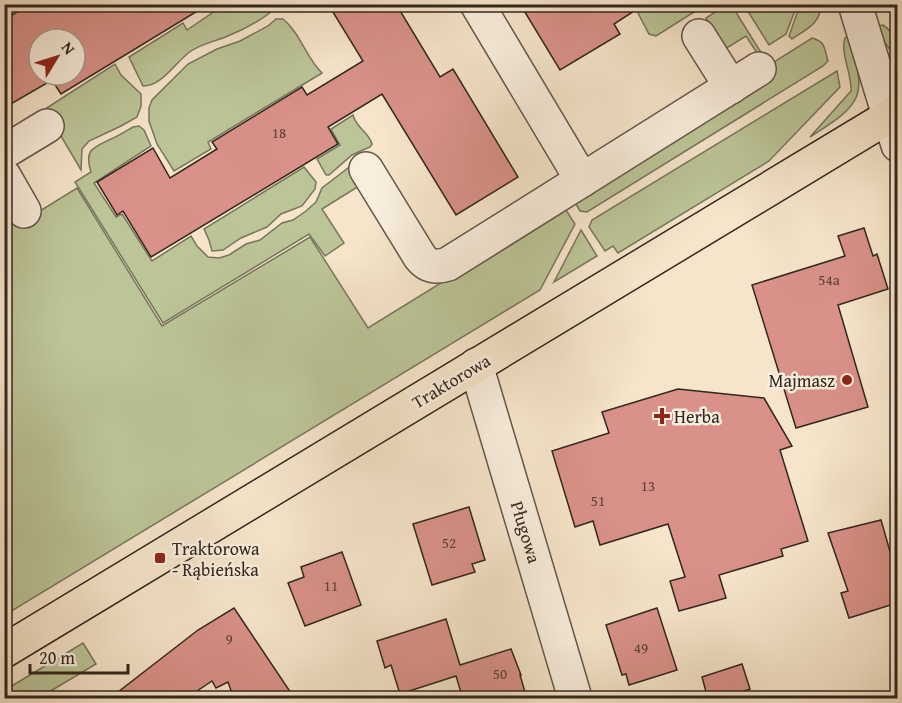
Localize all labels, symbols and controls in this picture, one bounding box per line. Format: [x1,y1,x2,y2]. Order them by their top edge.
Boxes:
north arrow [27,27,87,87]
text: N [56,36,82,60]
house number: 18 [272,122,286,143]
house number: 54a [818,269,840,290]
street label: Traktorowa [407,347,496,415]
place label: Majmasz [769,367,835,394]
marker: Majmasz [840,373,854,387]
place label: Herba [674,403,720,430]
marker: Herba [655,409,669,423]
house number: 13 [641,475,655,496]
house number: 51 [591,490,605,511]
street label: Pługowa [504,498,548,567]
house number: 52 [442,532,456,553]
place label: Traktorowa - Rąbieńska [172,535,260,583]
marker: Traktorowa - Rąbieńska [153,551,167,565]
house number: 11 [324,575,338,596]
house number: 9 [225,628,233,649]
scale bar [30,637,128,675]
house number: 49 [634,637,648,658]
text: 20 m [39,644,75,671]
house number: 50 [493,663,507,684]

